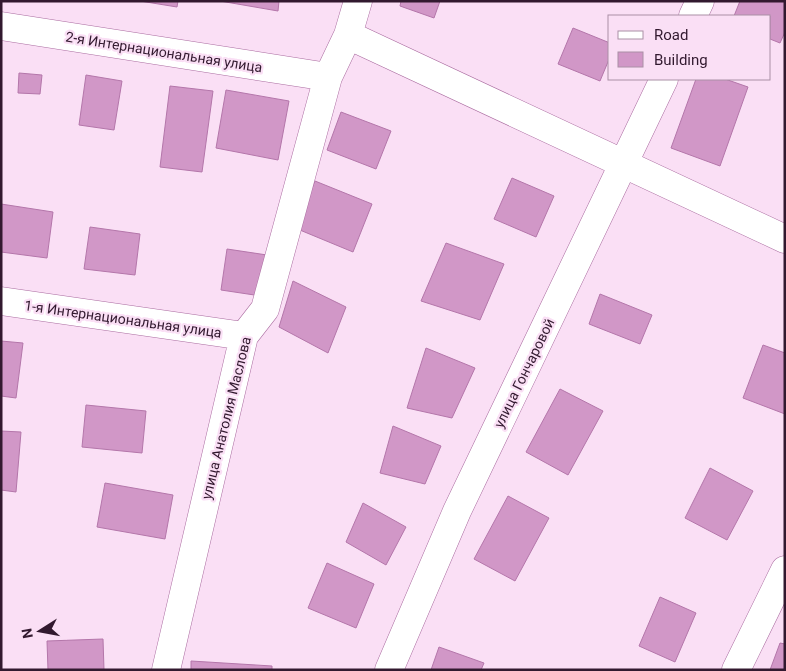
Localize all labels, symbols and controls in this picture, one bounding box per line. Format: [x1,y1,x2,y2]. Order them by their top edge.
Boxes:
legend [608,15,771,80]
text: Road [654,26,688,44]
street label: 2-я Интернациональная улица [64,29,264,75]
text: Building [654,51,708,69]
street label: 1-я Интернациональная улица [23,297,223,341]
street label: улица Гончаровой [491,316,557,430]
street label: улица Анатолия Маслова [198,335,254,501]
north arrow [15,606,65,656]
text: N [18,627,36,640]

